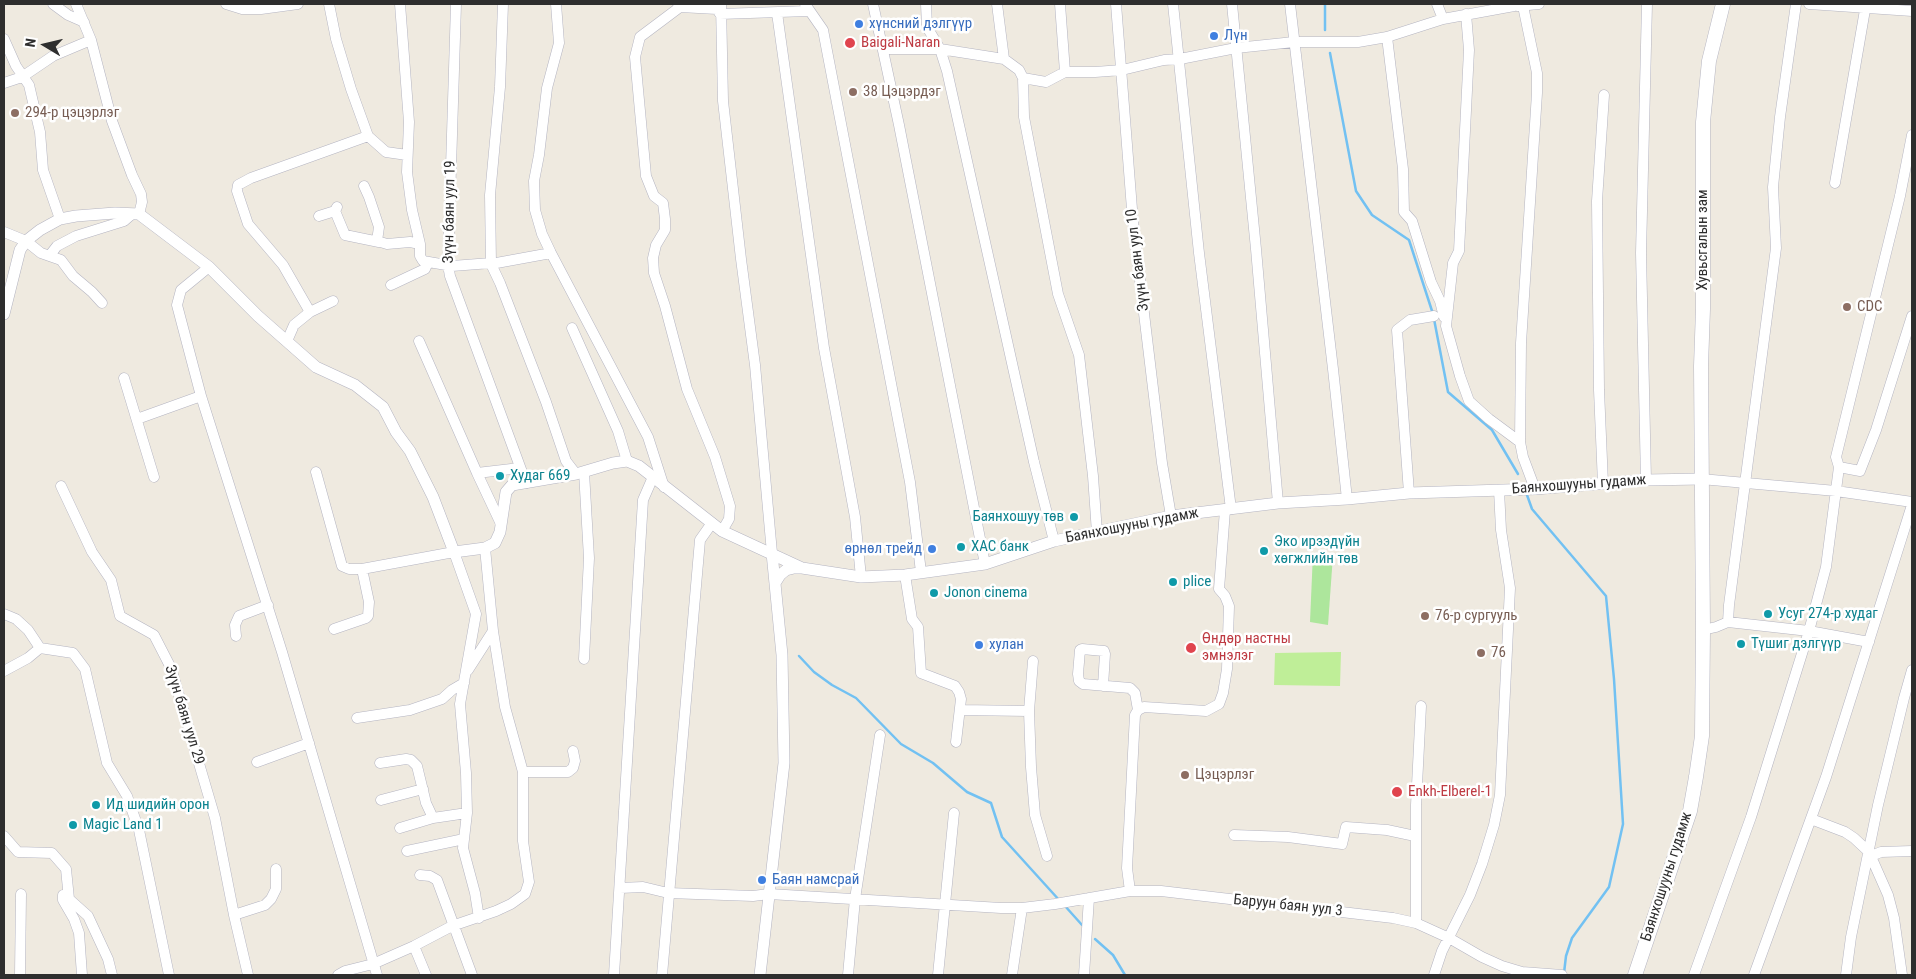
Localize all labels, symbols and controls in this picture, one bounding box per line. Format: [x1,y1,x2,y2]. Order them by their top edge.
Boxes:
place label: хүнсний дэлгүүр [869,15,972,33]
marker: хүнсний дэлгүүр [853,18,865,30]
north arrow [20,20,70,70]
place label: Лүн [1224,27,1248,45]
marker: Лүн [1208,30,1220,42]
place label: Baigali-Naran [861,34,940,52]
marker: Baigali-Naran [843,36,857,50]
text: N [22,37,39,48]
place label: 38 Цэцэрдэг [863,83,941,101]
marker: 38 Цэцэрдэг [847,86,859,98]
place label: 294-р цэцэрлэг [25,104,119,122]
marker: 294-р цэцэрлэг [9,107,21,119]
street label: Зүүн баян уул 19 [440,160,460,264]
street label: Хувьсгалын зам [1694,189,1712,291]
street label: Зүүн баян уул 10 [1123,208,1153,312]
place label: CDC [1857,298,1883,316]
marker: CDC [1841,301,1853,313]
place label: Худаг 669 [510,467,570,485]
marker: Худаг 669 [494,470,506,482]
street label: Баянхошууны гудамж [1511,471,1647,499]
street label: Баянхошууны гудамж [1064,504,1200,548]
place label: Баянхошуу төв [972,508,1064,526]
marker: Баянхошуу төв [1068,511,1080,523]
place label: Эко ирээдүйн хөгжлийн төв [1274,533,1360,568]
place label: ХАС банк [971,538,1029,556]
place label: өрнөл трейд [844,540,922,558]
marker: ХАС банк [955,541,967,553]
marker: өрнөл трейд [926,543,938,555]
marker: Эко ирээдүйн хөгжлийн төв [1258,545,1270,557]
place label: plice [1183,573,1211,591]
marker: plice [1167,576,1179,588]
place label: Jonon cinema [944,584,1027,602]
marker: Jonon cinema [928,587,940,599]
place label: Усуг 274-р худаг [1778,605,1878,623]
place label: 76-р сургууль [1435,607,1518,625]
marker: Усуг 274-р худаг [1762,608,1774,620]
marker: 76-р сургууль [1419,610,1431,622]
place label: Өндөр настны эмнэлэг [1202,630,1291,665]
place label: Түшиг дэлгүүр [1751,635,1841,653]
place label: хулан [989,636,1024,654]
marker: Түшиг дэлгүүр [1735,638,1747,650]
marker: хулан [973,639,985,651]
marker: Өндөр настны эмнэлэг [1184,641,1198,655]
place label: 76 [1491,644,1506,662]
marker: 76 [1475,647,1487,659]
street label: Зүүн баян уул 29 [160,663,208,767]
place label: Цэцэрлэг [1195,766,1254,784]
marker: Цэцэрлэг [1179,769,1191,781]
place label: Enkh-Elberel-1 [1408,783,1492,801]
marker: Enkh-Elberel-1 [1390,785,1404,799]
place label: Ид шидийн орон [106,796,210,814]
marker: Ид шидийн орон [90,799,102,811]
street label: Баянхошууны гудамж [1638,810,1696,944]
place label: Magic Land 1 [83,816,163,834]
marker: Magic Land 1 [67,819,79,831]
place label: Баян намсрай [772,871,859,889]
marker: Баян намсрай [756,874,768,886]
street label: Баруун баян уул 3 [1232,891,1344,921]

